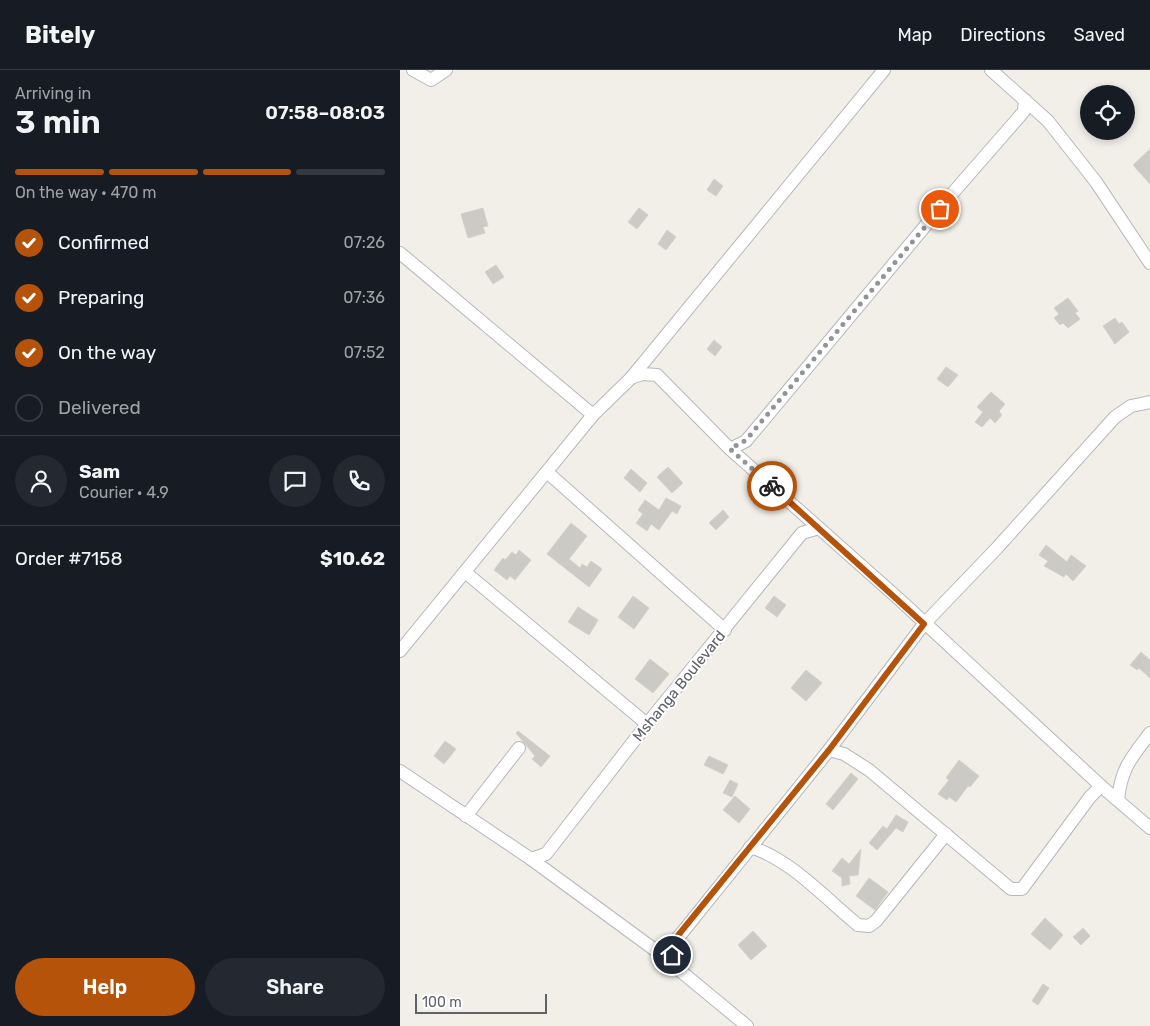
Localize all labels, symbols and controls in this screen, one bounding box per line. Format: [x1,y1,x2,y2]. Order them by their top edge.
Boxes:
text: Bitely [25,21,95,49]
text: Map [897,24,932,46]
text: Directions [960,24,1046,46]
text: Saved [1074,24,1125,46]
text: Arriving in [15,84,91,103]
map controls [1080,85,1135,140]
button: locate [1080,85,1135,140]
text: 07:58–08:03 [265,101,385,124]
text: 3 min [15,103,101,141]
text: On the way · 470 m [15,183,157,202]
pin [919,188,961,230]
icon: bag [926,195,954,223]
icon: check [15,229,43,257]
text: Confirmed [58,231,149,254]
text: 07:26 [343,233,385,252]
icon: check [15,284,43,312]
text: Preparing [58,286,144,309]
text: 07:36 [343,288,385,307]
icon: check [15,339,43,367]
text: On the way [58,341,156,364]
text: 07:52 [344,343,385,362]
text: Delivered [58,396,141,419]
button: person [15,455,67,507]
button: chat [269,455,321,507]
button: phone [333,455,385,507]
text: Sam [79,460,120,483]
courier [747,461,797,511]
icon: bike [758,472,786,500]
text: Courier · 4.9 [79,483,169,502]
text: Order #7158 [15,547,122,570]
text: $10.62 [320,547,385,570]
street label: Mshanga Boulevard [629,627,729,745]
pin [651,934,693,976]
icon: home [658,941,686,969]
button: Help [15,958,195,1016]
button: Share [205,958,385,1016]
scale bar [415,991,548,1014]
text: 100 m [422,994,462,1011]

